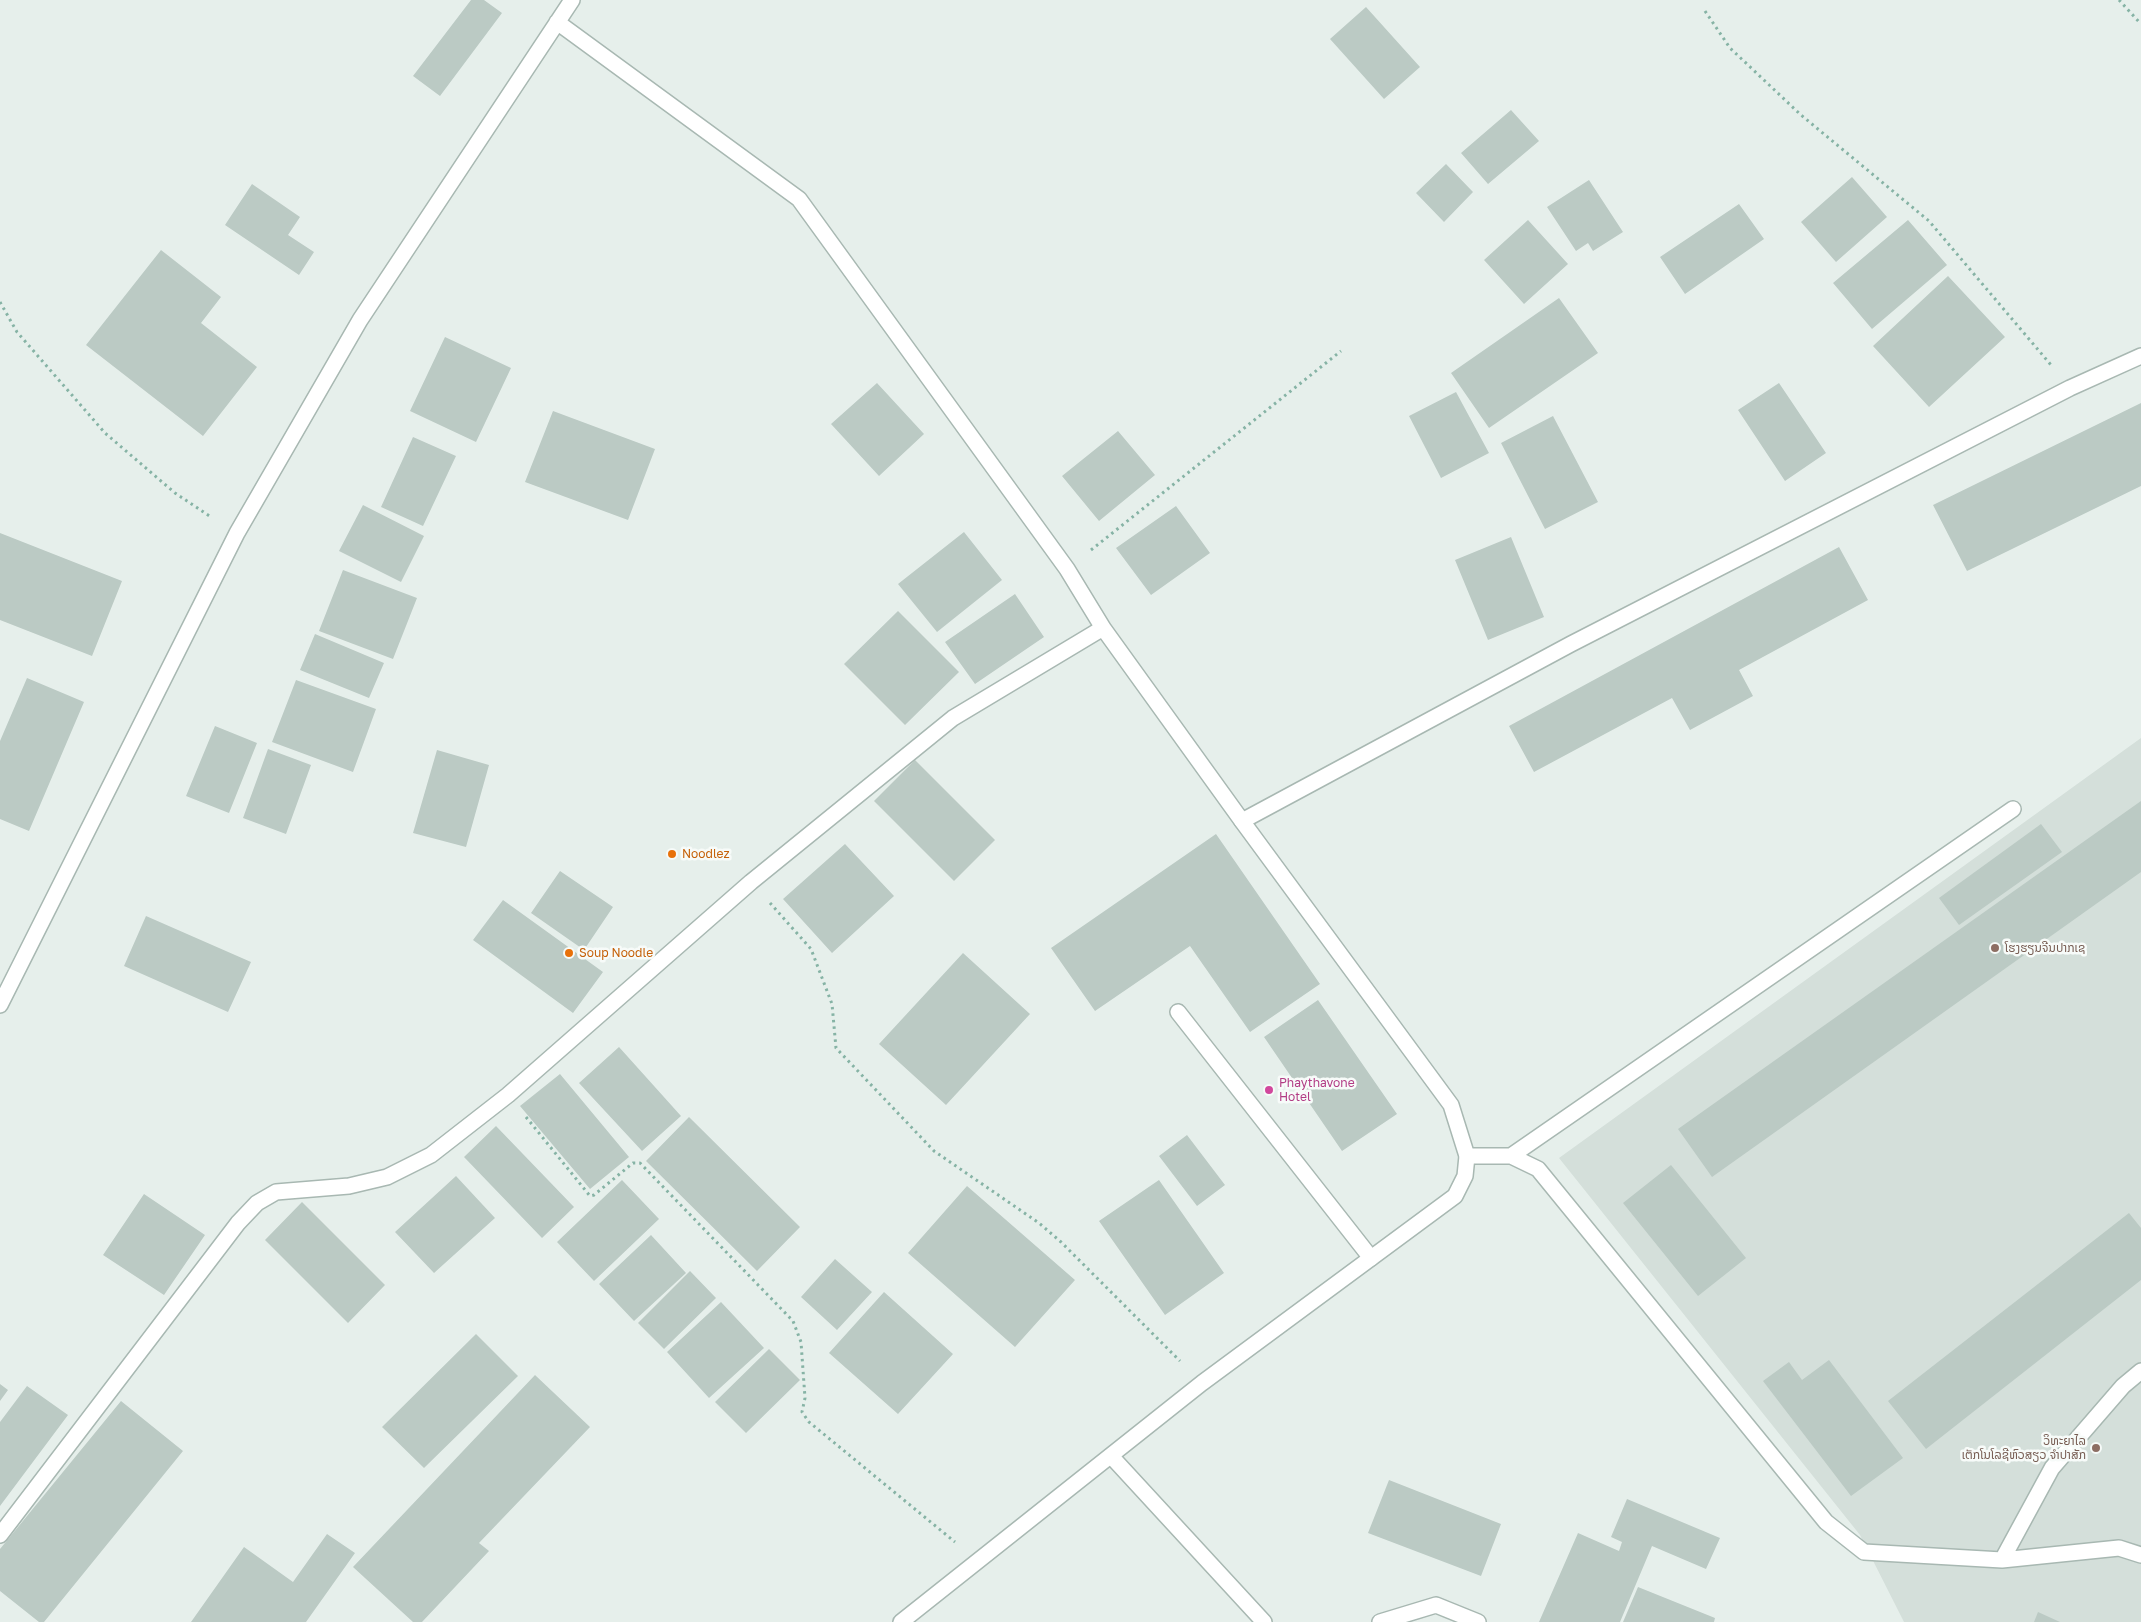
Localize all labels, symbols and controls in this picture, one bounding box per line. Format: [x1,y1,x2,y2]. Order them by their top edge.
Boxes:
place label: Noodlez [682,847,730,861]
marker: Noodlez [666,848,678,860]
place label: ໂຮງຮຽນຈີນປາກເຊ [2005,941,2085,955]
marker: ໂຮງຮຽນຈີນປາກເຊ [1989,942,2001,954]
place label: Soup Noodle [579,946,653,960]
marker: Soup Noodle [563,947,575,959]
place label: Phaythavone Hotel [1279,1076,1355,1104]
marker: Phaythavone Hotel [1263,1084,1275,1096]
place label: ວິທະຍາໄລ ເຕັກໂນໂລຊີຫົວສຽວ ຈຳປາສັກ [1962,1434,2086,1462]
marker: ວິທະຍາໄລ ເຕັກໂນໂລຊີຫົວສຽວ ຈຳປາສັກ [2090,1442,2102,1454]

